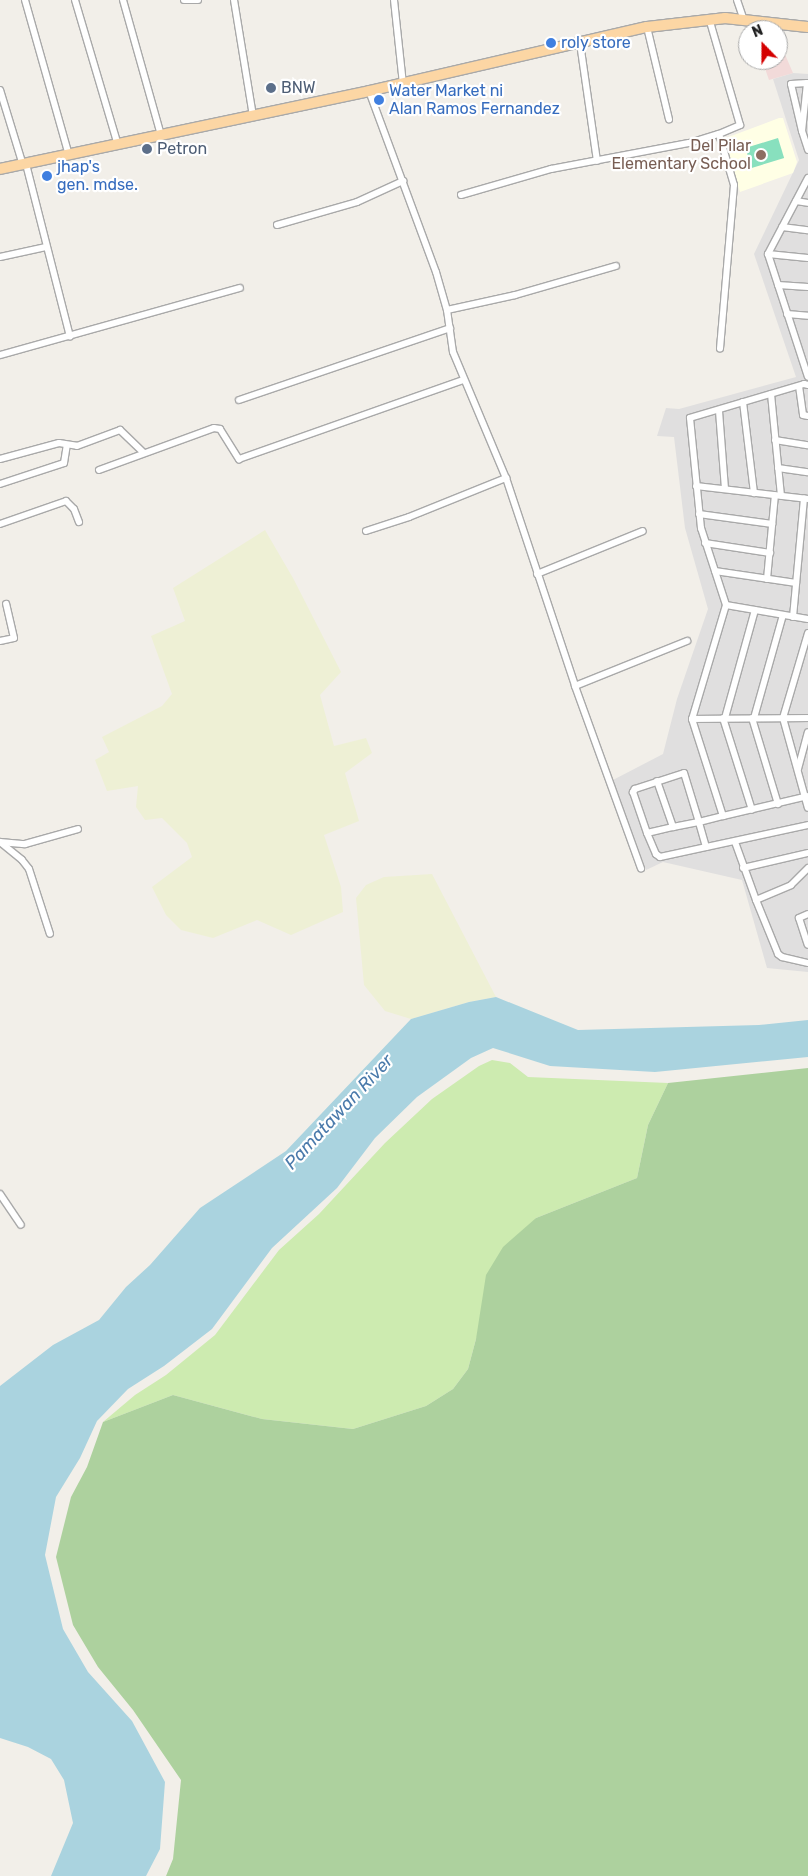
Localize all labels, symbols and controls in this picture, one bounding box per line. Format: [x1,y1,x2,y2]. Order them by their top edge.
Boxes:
north arrow [738,20,788,70]
text: N [750,22,765,41]
place label: roly store [561,33,631,53]
marker: roly store [545,37,557,49]
place label: BNW [281,78,316,98]
place label: Water Market ni Alan Ramos Fernandez [389,81,560,119]
marker: BNW [265,82,277,94]
marker: Water Market ni Alan Ramos Fernandez [373,94,385,106]
place label: Del Pilar Elementary School [611,136,751,174]
place label: Petron [157,139,207,159]
marker: Petron [141,143,153,155]
marker: Del Pilar Elementary School [755,149,767,161]
place label: jhap's gen. mdse. [57,157,138,195]
marker: jhap's gen. mdse. [41,170,53,182]
water label: Pamatawan River [280,1050,398,1174]

